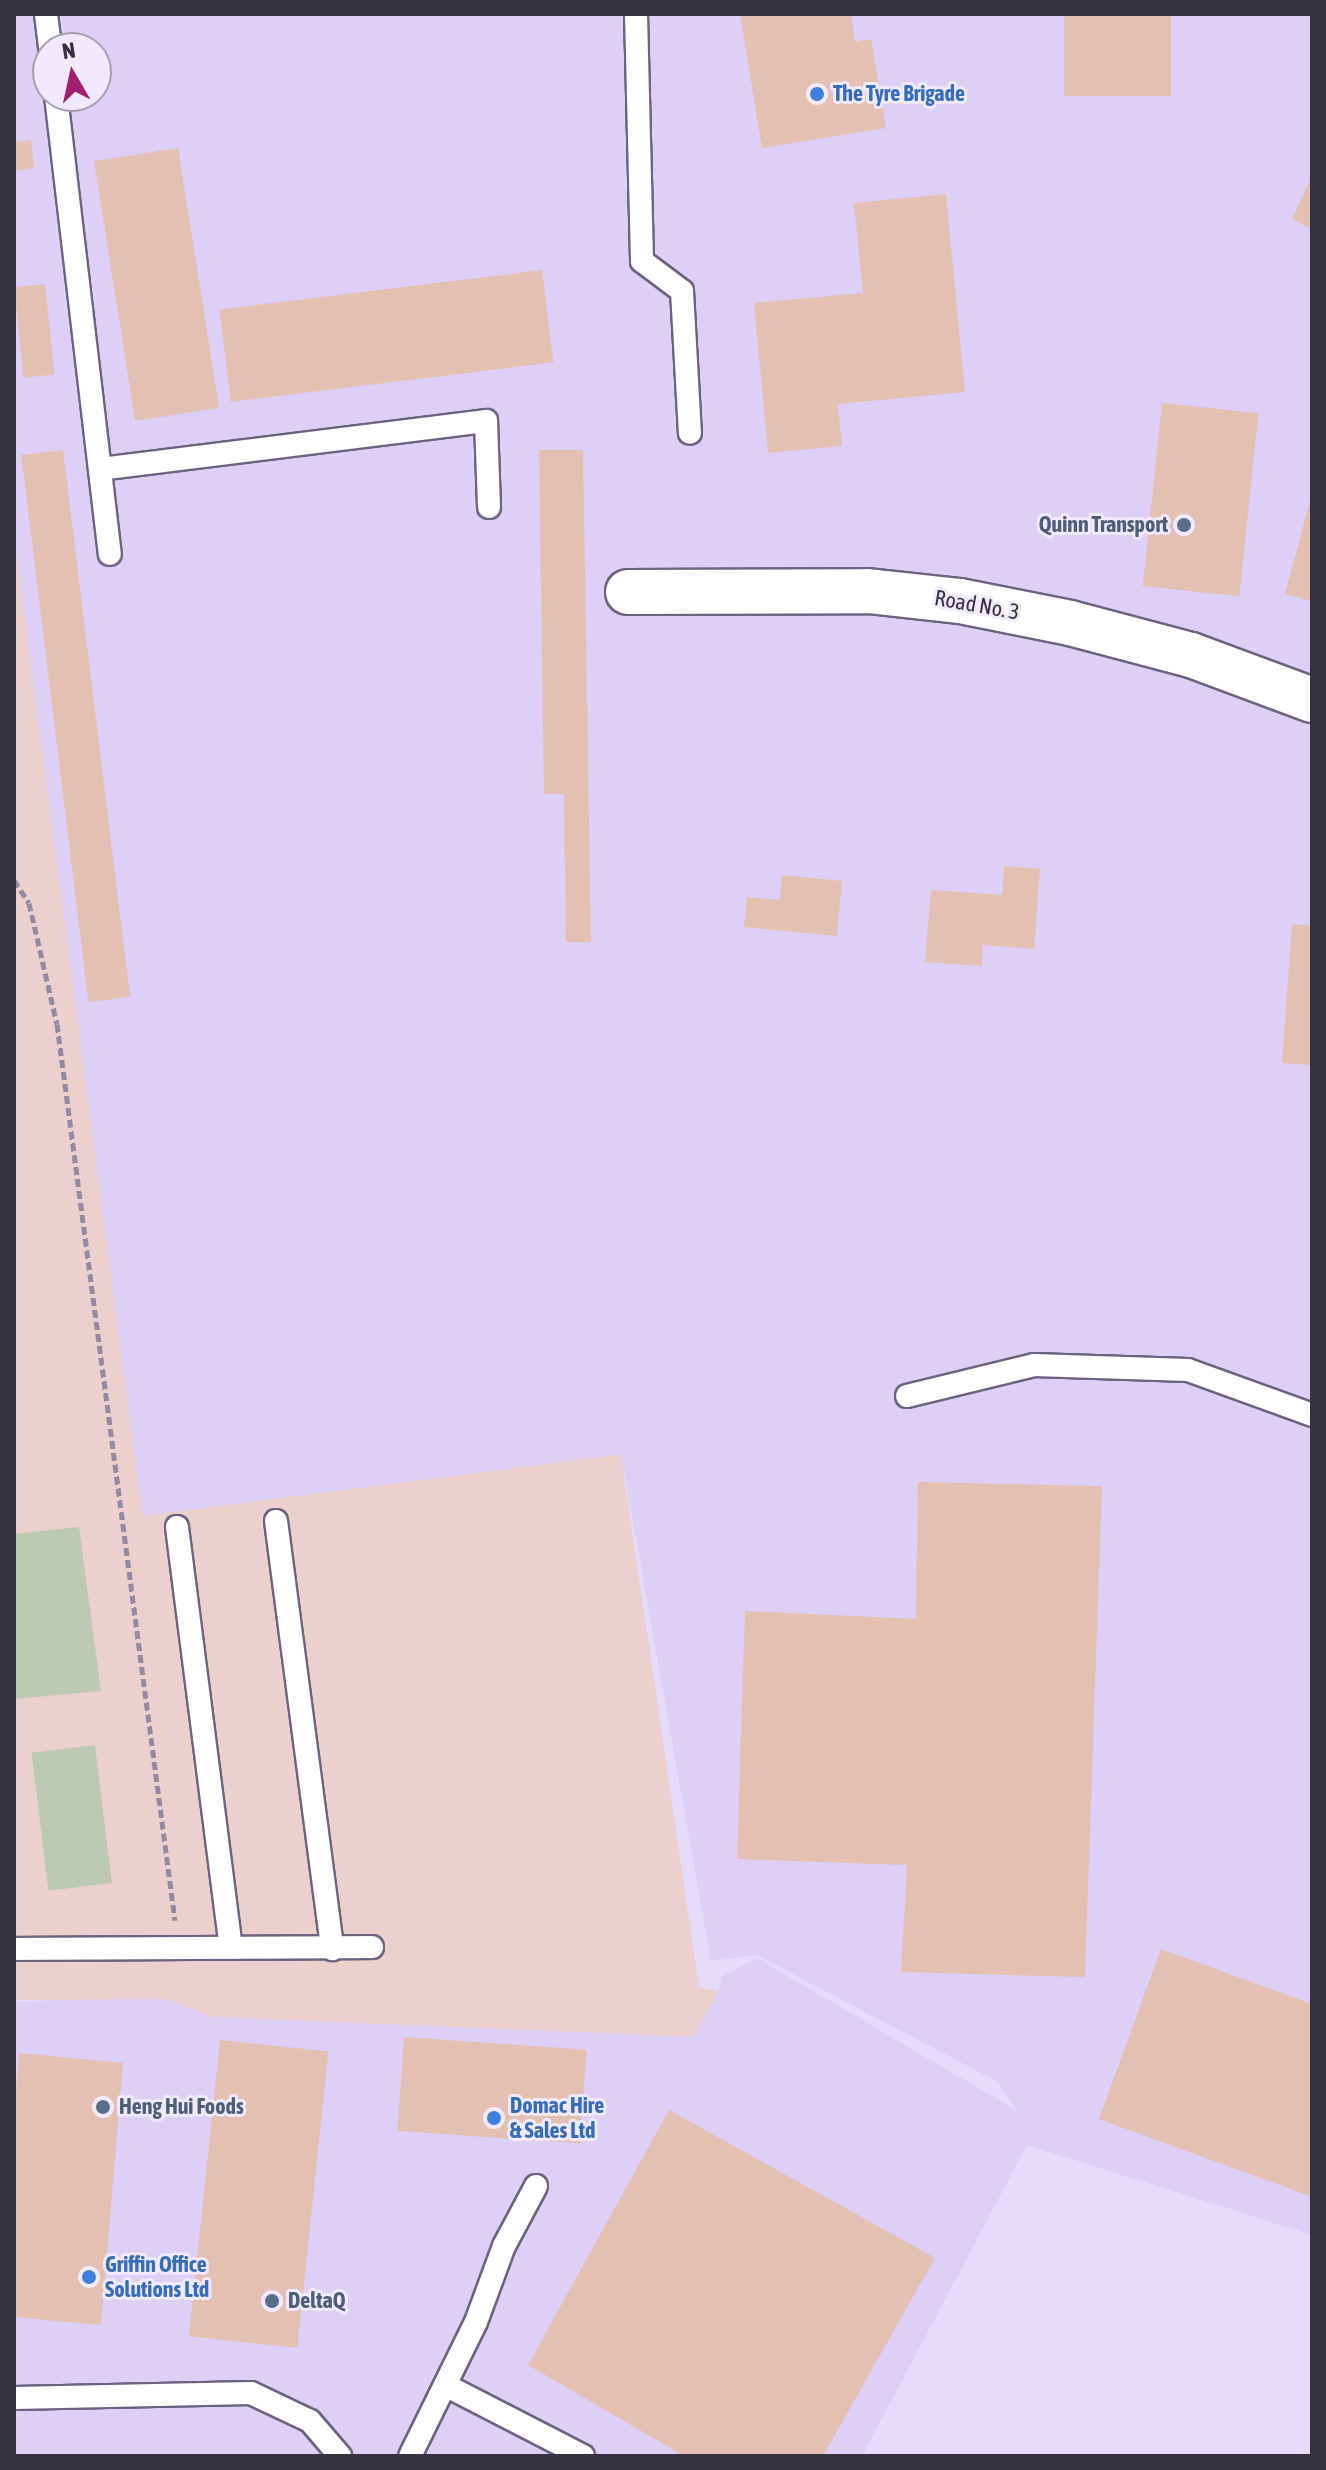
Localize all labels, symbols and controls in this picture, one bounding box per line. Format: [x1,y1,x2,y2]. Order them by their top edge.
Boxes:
north arrow [32,32,112,112]
text: N [60,36,77,64]
place label: The Tyre Brigade [833,81,965,107]
marker: The Tyre Brigade [808,85,826,103]
place label: Quinn Transport [1039,512,1168,538]
marker: Quinn Transport [1175,516,1193,534]
street label: Road No. 3 [933,585,1021,625]
place label: Domac Hire & Sales Ltd [510,2092,604,2144]
place label: Heng Hui Foods [119,2094,244,2120]
marker: Heng Hui Foods [94,2098,112,2116]
marker: Domac Hire & Sales Ltd [485,2109,503,2127]
place label: Griffin Office Solutions Ltd [105,2251,209,2302]
marker: Griffin Office Solutions Ltd [80,2268,98,2286]
place label: DeltaQ [288,2288,346,2314]
marker: DeltaQ [263,2292,281,2310]

